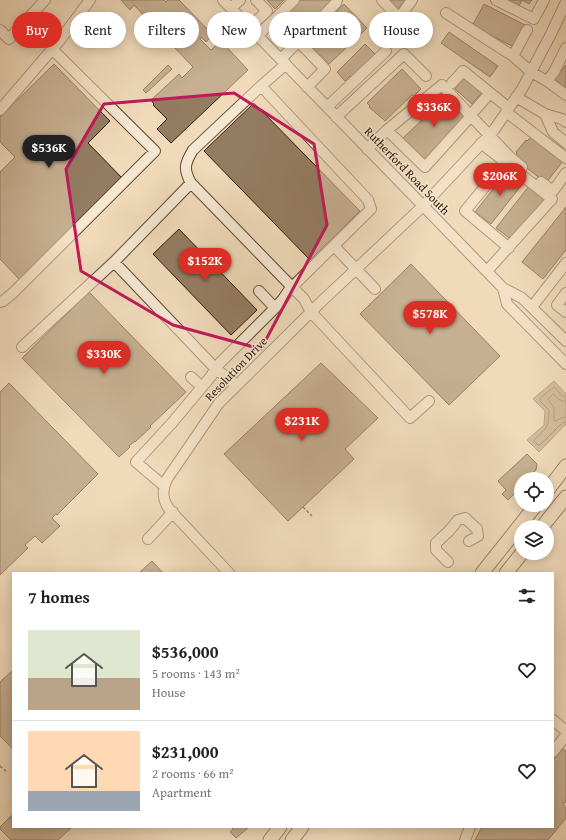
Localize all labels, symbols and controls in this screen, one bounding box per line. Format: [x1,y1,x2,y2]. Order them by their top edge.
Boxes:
chip: Buy [12,12,62,48]
chip: Rent [70,12,126,48]
chip: Filters [134,12,199,48]
chip: New [207,12,261,48]
chip: Apartment [269,12,361,48]
chip: House [369,12,433,48]
pin: $336K [406,94,462,128]
text: $336K [416,97,452,116]
street label: Rutherford Road South [361,123,454,218]
pin: $536K [21,135,77,169]
text: $536K [31,138,67,157]
pin: $206K [472,163,528,197]
text: $206K [482,166,518,185]
pin: $152K [177,248,233,282]
text: $152K [187,251,223,270]
pin: $578K [402,301,458,335]
text: $578K [412,304,448,323]
street label: Resolution Drive [201,333,271,405]
pin: $330K [76,341,132,375]
text: $330K [86,344,122,363]
pin: $231K [274,408,330,442]
text: $231K [284,411,320,430]
map controls [514,472,554,560]
button: locate [514,472,554,512]
button: layers [514,520,554,560]
text: 7 homes [28,584,90,609]
icon: filters [516,585,538,607]
text: $536,000 [152,639,218,664]
icon: home [60,646,108,694]
icon: heart [516,659,538,681]
text: 5 rooms · 143 m² [152,664,240,683]
text: House [152,683,186,702]
text: $231,000 [152,739,218,764]
icon: home [60,747,108,795]
icon: heart [516,760,538,782]
text: 2 rooms · 66 m² [152,764,234,783]
text: Apartment [152,783,212,802]

